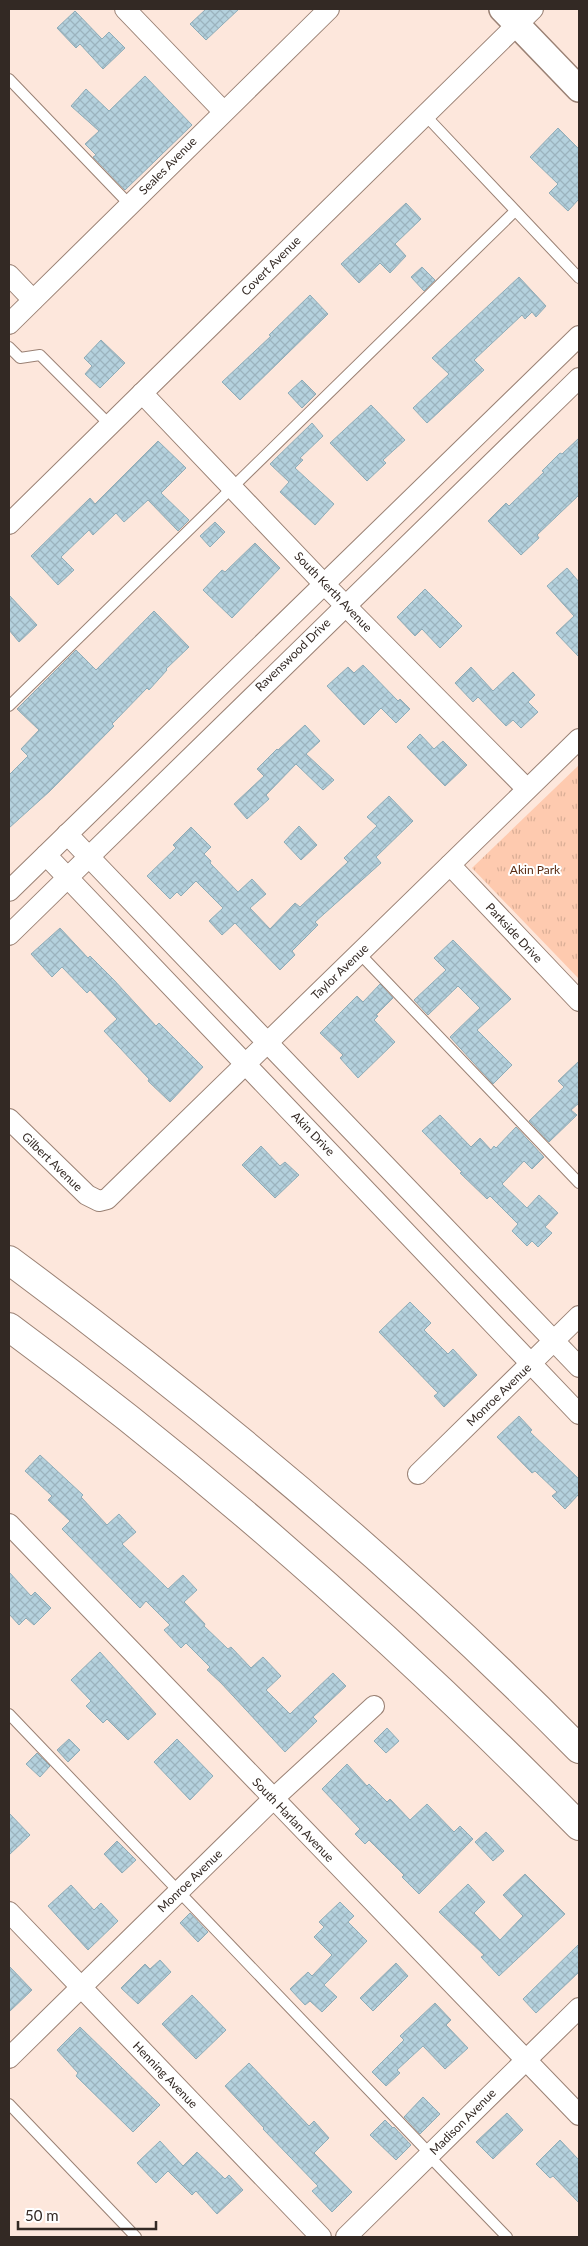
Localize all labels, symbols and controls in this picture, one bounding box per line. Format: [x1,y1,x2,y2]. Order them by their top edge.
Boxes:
street label: Seales Avenue [136,134,200,198]
street label: Covert Avenue [238,233,304,299]
street label: South Kerth Avenue [291,548,375,635]
street label: Ravenswood Drive [252,615,333,694]
park label: Akin Park [510,862,561,877]
street label: Parkside Drive [483,900,546,966]
street label: Taylor Avenue [308,941,371,1003]
street label: Akin Drive [289,1108,338,1159]
street label: Gilbert Avenue [19,1129,86,1194]
street label: Monroe Avenue [463,1360,534,1429]
street label: South Harlan Avenue [249,1774,337,1865]
street label: Monroe Avenue [154,1846,225,1915]
street label: Henning Avenue [130,2038,201,2111]
street label: Madison Avenue [426,2085,499,2158]
scale bar [18,2198,155,2230]
text: 50 m [25,2206,59,2224]

